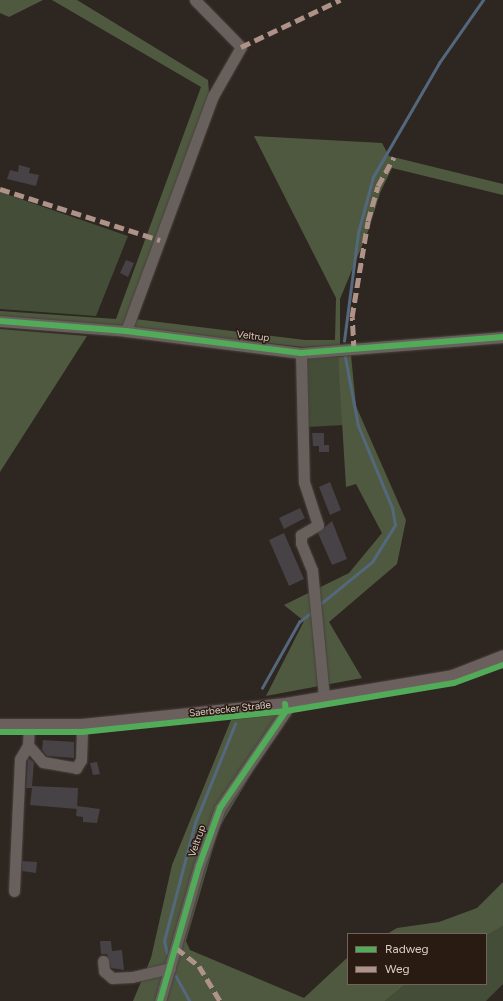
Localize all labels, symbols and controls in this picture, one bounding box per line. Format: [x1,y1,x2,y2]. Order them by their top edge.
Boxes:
street label: Veltrup [236,328,270,344]
street label: Saerbecker Straße [188,699,272,719]
street label: Veltrup [186,824,208,858]
legend [347,933,487,985]
text: Radweg [385,942,429,956]
text: Weg [385,962,410,976]

